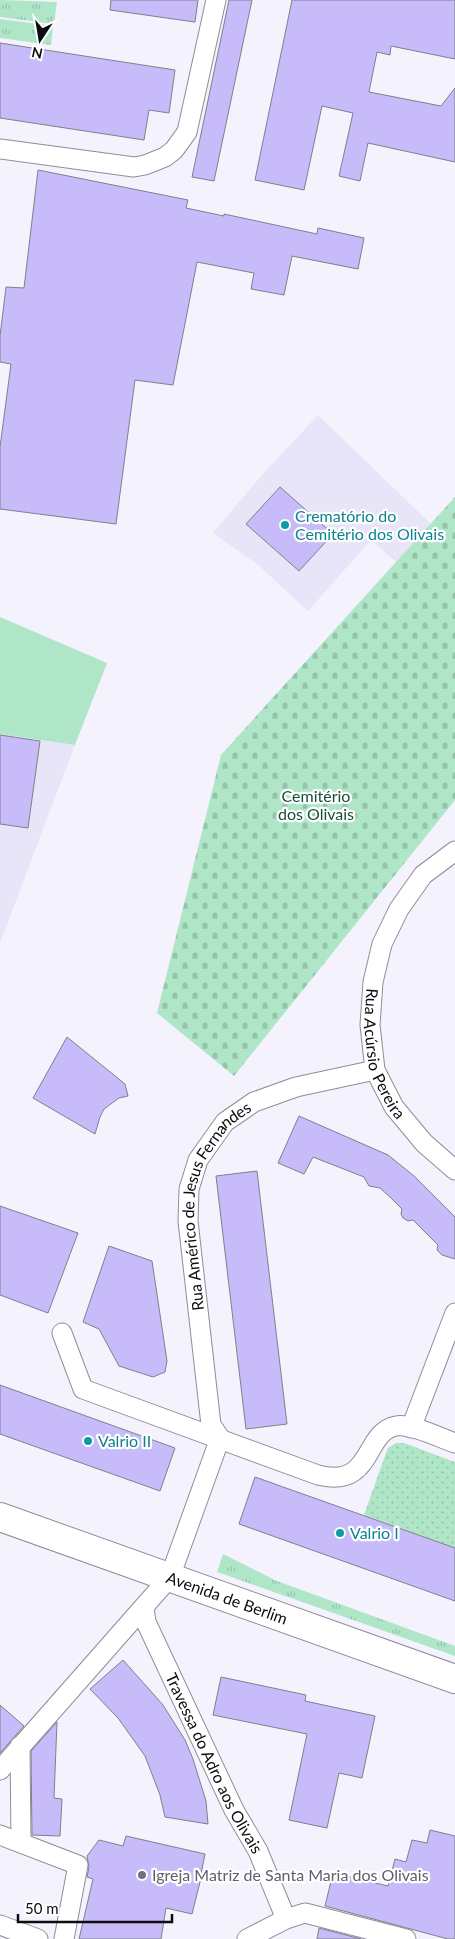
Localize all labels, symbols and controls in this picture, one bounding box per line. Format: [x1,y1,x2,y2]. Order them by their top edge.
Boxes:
north arrow [15,15,65,65]
text: N [30,44,44,63]
place label: Crematório do Cemitério dos Olivais [295,506,444,543]
marker: Crematório do Cemitério dos Olivais [279,519,291,531]
park label: Cemitério dos Olivais [278,786,354,823]
street label: Rua Acúrsio Pereira [361,988,410,1122]
street label: Rua Américo de Jesus Fernandes [178,1097,254,1312]
place label: Valrio II [98,1431,151,1450]
marker: Valrio II [82,1435,94,1447]
place label: Valrio I [350,1523,399,1542]
marker: Valrio I [334,1527,346,1539]
street label: Avenida de Berlim [164,1567,290,1628]
street label: Travessa do Adro aos Olivais [162,1670,267,1857]
place label: Igreja Matriz de Santa Maria dos Olivais [152,1865,429,1884]
marker: Igreja Matriz de Santa Maria dos Olivais [136,1869,148,1881]
scale bar [18,1892,171,1924]
text: 50 m [25,1899,59,1917]

